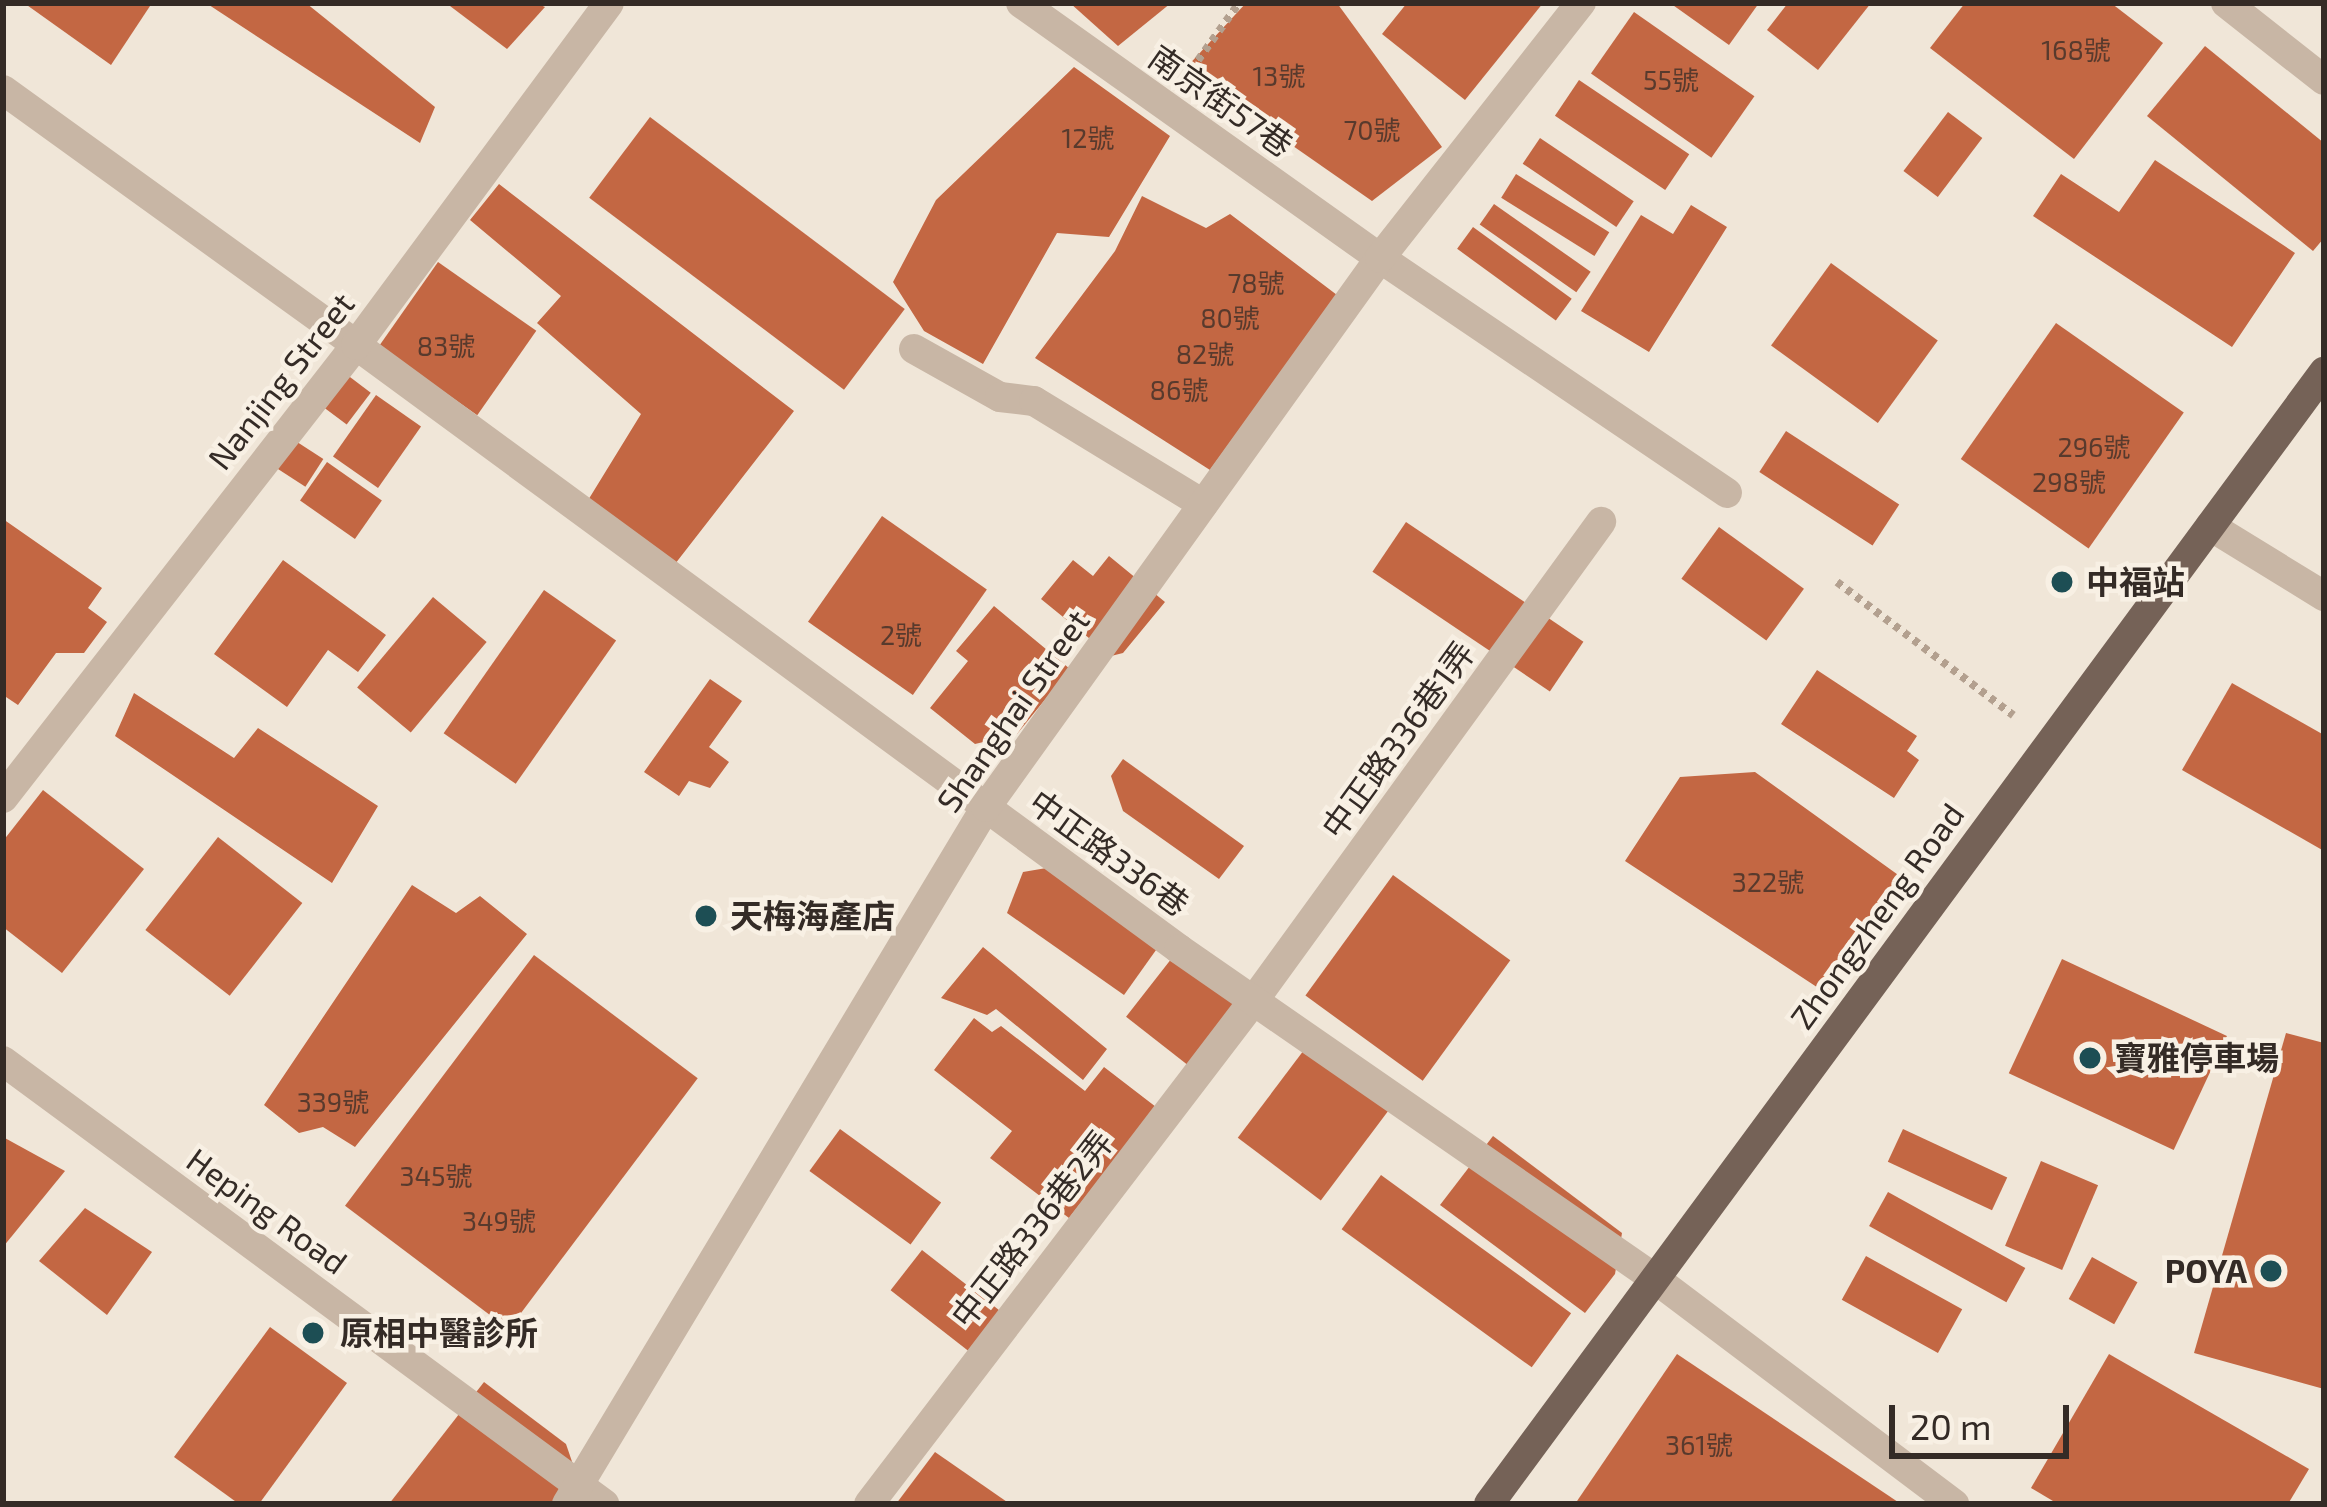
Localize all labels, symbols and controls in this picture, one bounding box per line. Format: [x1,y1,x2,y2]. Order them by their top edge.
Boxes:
house number: 168號 [2041,34,2111,66]
street label: 南京街57巷 [1141,37,1301,165]
house number: 13號 [1253,60,1305,92]
house number: 55號 [1643,64,1699,96]
house number: 70號 [1343,114,1401,146]
house number: 12號 [1062,122,1114,154]
house number: 78號 [1227,267,1285,299]
street label: Nanjing Street [200,285,362,477]
house number: 80號 [1200,302,1260,334]
house number: 83號 [417,330,475,362]
house number: 82號 [1176,338,1234,370]
house number: 86號 [1150,374,1208,406]
house number: 296號 [2057,431,2131,463]
house number: 298號 [2032,466,2106,498]
place label: 中福站 [2086,562,2185,602]
marker: 中福站 [2049,569,2075,595]
street label: Shanghai Street [929,602,1097,820]
house number: 2號 [880,619,922,651]
street label: 中正路336巷1弄 [1313,634,1483,846]
street label: 中正路336巷 [1021,782,1197,924]
street label: Zhongzheng Road [1782,796,1972,1036]
house number: 322號 [1732,866,1804,898]
place label: 天梅海產店 [730,896,895,936]
marker: 天梅海產店 [693,903,719,929]
place label: 寶雅停車場 [2114,1038,2279,1078]
marker: 寶雅停車場 [2077,1045,2103,1071]
house number: 339號 [297,1086,369,1118]
street label: 中正路336巷2弄 [943,1123,1121,1335]
street label: Heping Road [179,1140,355,1282]
house number: 345號 [399,1160,473,1192]
house number: 349號 [462,1205,536,1237]
place label: POYA [2165,1251,2247,1291]
marker: POYA [2258,1258,2284,1284]
place label: 原相中醫診所 [340,1313,538,1353]
marker: 原相中醫診所 [297,1317,329,1349]
scale bar [1895,1381,2075,1455]
text: 20 m [1910,1404,1992,1447]
house number: 361號 [1665,1429,1733,1461]

